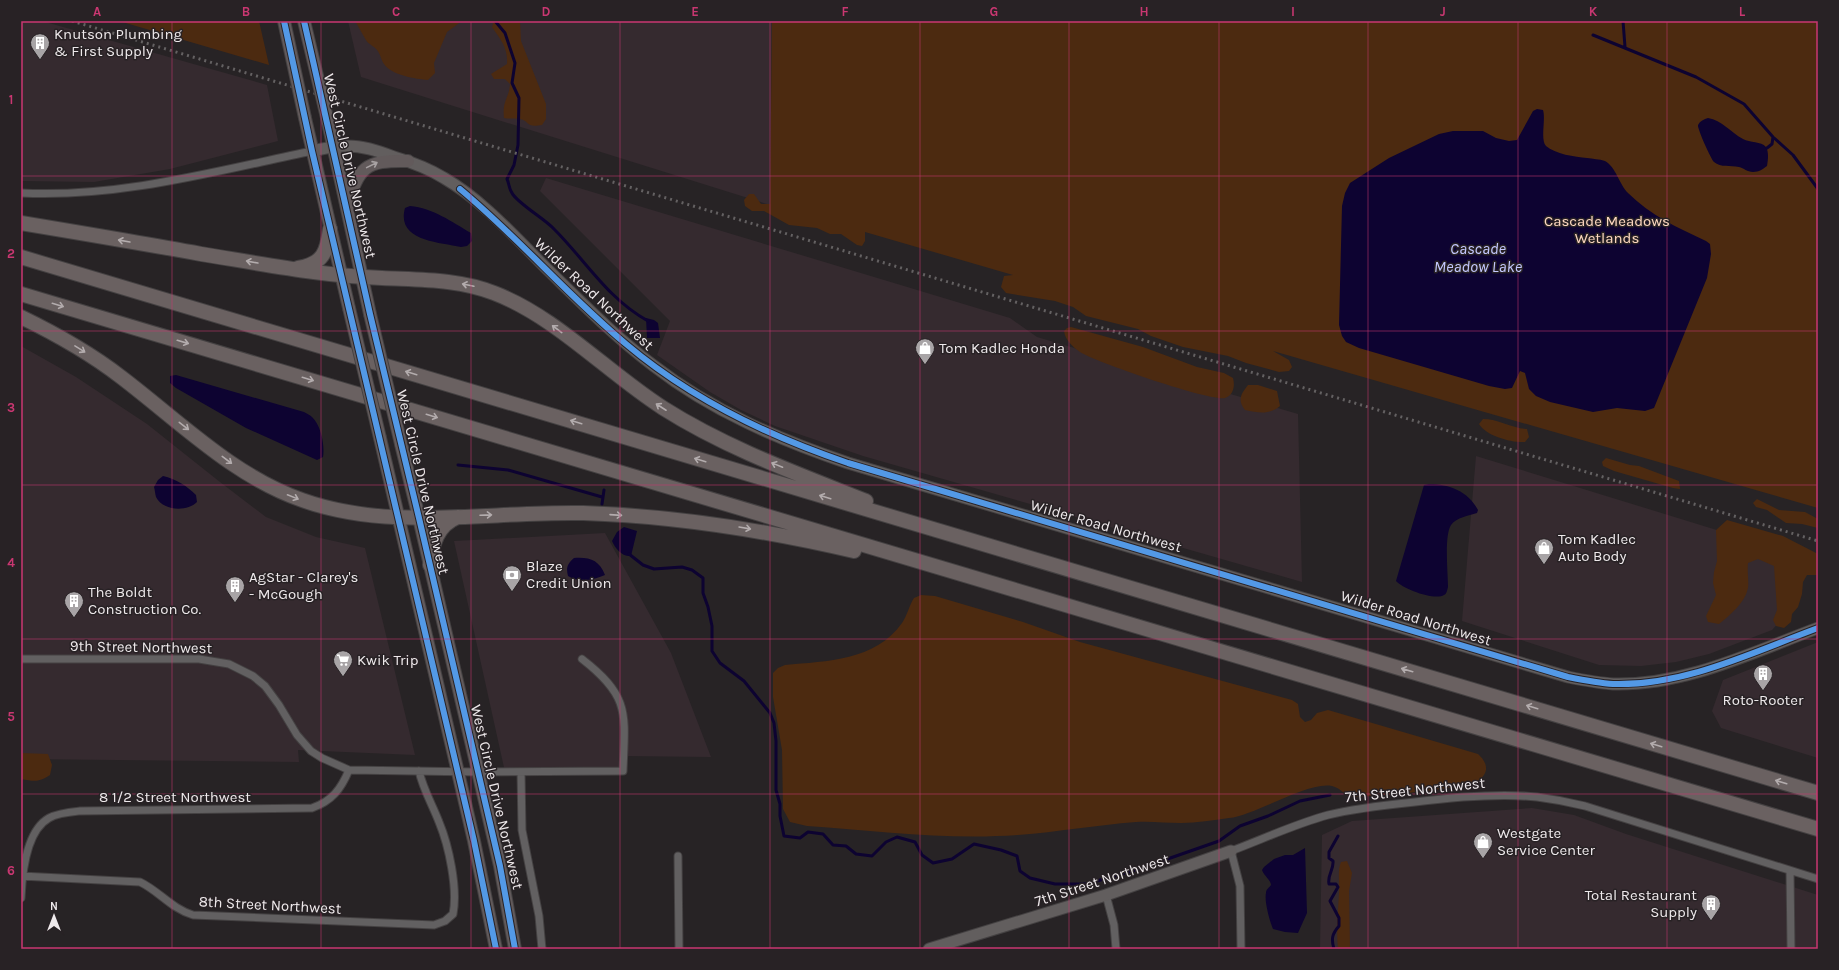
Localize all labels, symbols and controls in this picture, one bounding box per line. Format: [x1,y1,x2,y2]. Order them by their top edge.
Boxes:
text: A [93,4,101,19]
text: B [242,4,250,19]
text: C [392,4,400,19]
text: D [542,4,551,19]
text: E [691,4,699,19]
text: F [841,4,849,19]
text: G [990,4,998,19]
text: H [1139,4,1149,19]
text: I [1291,4,1295,19]
text: J [1440,4,1446,19]
text: K [1589,4,1598,19]
text: L [1739,4,1746,19]
place label: Knutson Plumbing & First Supply [54,25,183,60]
building icon: Knutson Plumbing & First Supply [29,32,51,60]
street label: West Circle Drive Northwest [320,72,380,261]
text: 1 [9,92,13,107]
one-way arrow [366,161,378,168]
park label: Cascade Meadows Wetlands [1544,212,1670,247]
street label: Wilder Road Northwest [531,234,658,354]
one-way arrow [117,236,130,244]
water label: Cascade Meadow Lake [1434,239,1523,276]
text: 2 [7,246,15,261]
one-way arrow [246,258,259,266]
one-way arrow [462,281,475,289]
one-way arrow [52,302,65,309]
one-way arrow [551,325,562,333]
shop icon: Tom Kadlec Honda [914,337,936,365]
one-way arrow [176,339,189,346]
place label: Tom Kadlec Honda [939,339,1065,357]
one-way arrow [74,345,85,353]
one-way arrow [405,369,418,376]
one-way arrow [301,376,314,383]
street label: West Circle Drive Northwest [393,388,453,577]
text: 3 [7,400,15,415]
one-way arrow [655,402,667,410]
one-way arrow [425,413,438,420]
one-way arrow [570,418,583,425]
one-way arrow [179,422,190,431]
one-way arrow [222,455,233,464]
one-way arrow [694,456,707,463]
one-way arrow [771,461,783,468]
one-way arrow [287,493,299,501]
one-way arrow [819,493,832,500]
street label: Wilder Road Northwest [1028,496,1184,556]
one-way arrow [479,511,492,519]
one-way arrow [609,511,622,519]
one-way arrow [739,525,752,533]
place label: Tom Kadlec Auto Body [1558,530,1636,565]
shop icon: Tom Kadlec Auto Body [1533,537,1555,565]
text: 4 [7,555,15,570]
place label: Blaze Credit Union [526,557,611,592]
bank icon: Blaze Credit Union [501,564,523,592]
place label: AgStar - Clarey's - McGough [249,568,359,603]
building icon: AgStar - Clarey's - McGough [224,575,246,603]
place label: The Boldt Construction Co. [88,583,202,618]
street label: Wilder Road Northwest [1339,587,1494,650]
building icon: The Boldt Construction Co. [63,590,85,618]
street label: 9th Street Northwest [70,637,213,657]
supermarket icon: Kwik Trip [332,649,354,677]
place label: Kwik Trip [357,651,419,669]
building icon: Roto-Rooter [1752,663,1774,691]
one-way arrow [1401,666,1414,673]
place label: Roto-Rooter [1723,691,1804,709]
street label: West Circle Drive Northwest [467,703,527,892]
one-way arrow [1525,703,1538,710]
text: 5 [7,709,15,724]
one-way arrow [1650,741,1663,748]
street label: 7th Street Northwest [1344,774,1486,806]
one-way arrow [1774,778,1787,785]
street label: 8 1/2 Street Northwest [99,788,251,806]
place label: Westgate Service Center [1497,824,1595,859]
shop icon: Westgate Service Center [1472,831,1494,859]
street label: 7th Street Northwest [1032,850,1172,910]
text: 6 [7,863,15,878]
place label: Total Restaurant Supply [1585,886,1697,921]
street label: 8th Street Northwest [198,892,342,918]
building icon: Total Restaurant Supply [1700,893,1722,921]
north arrow [34,896,74,936]
text: N [50,900,58,913]

